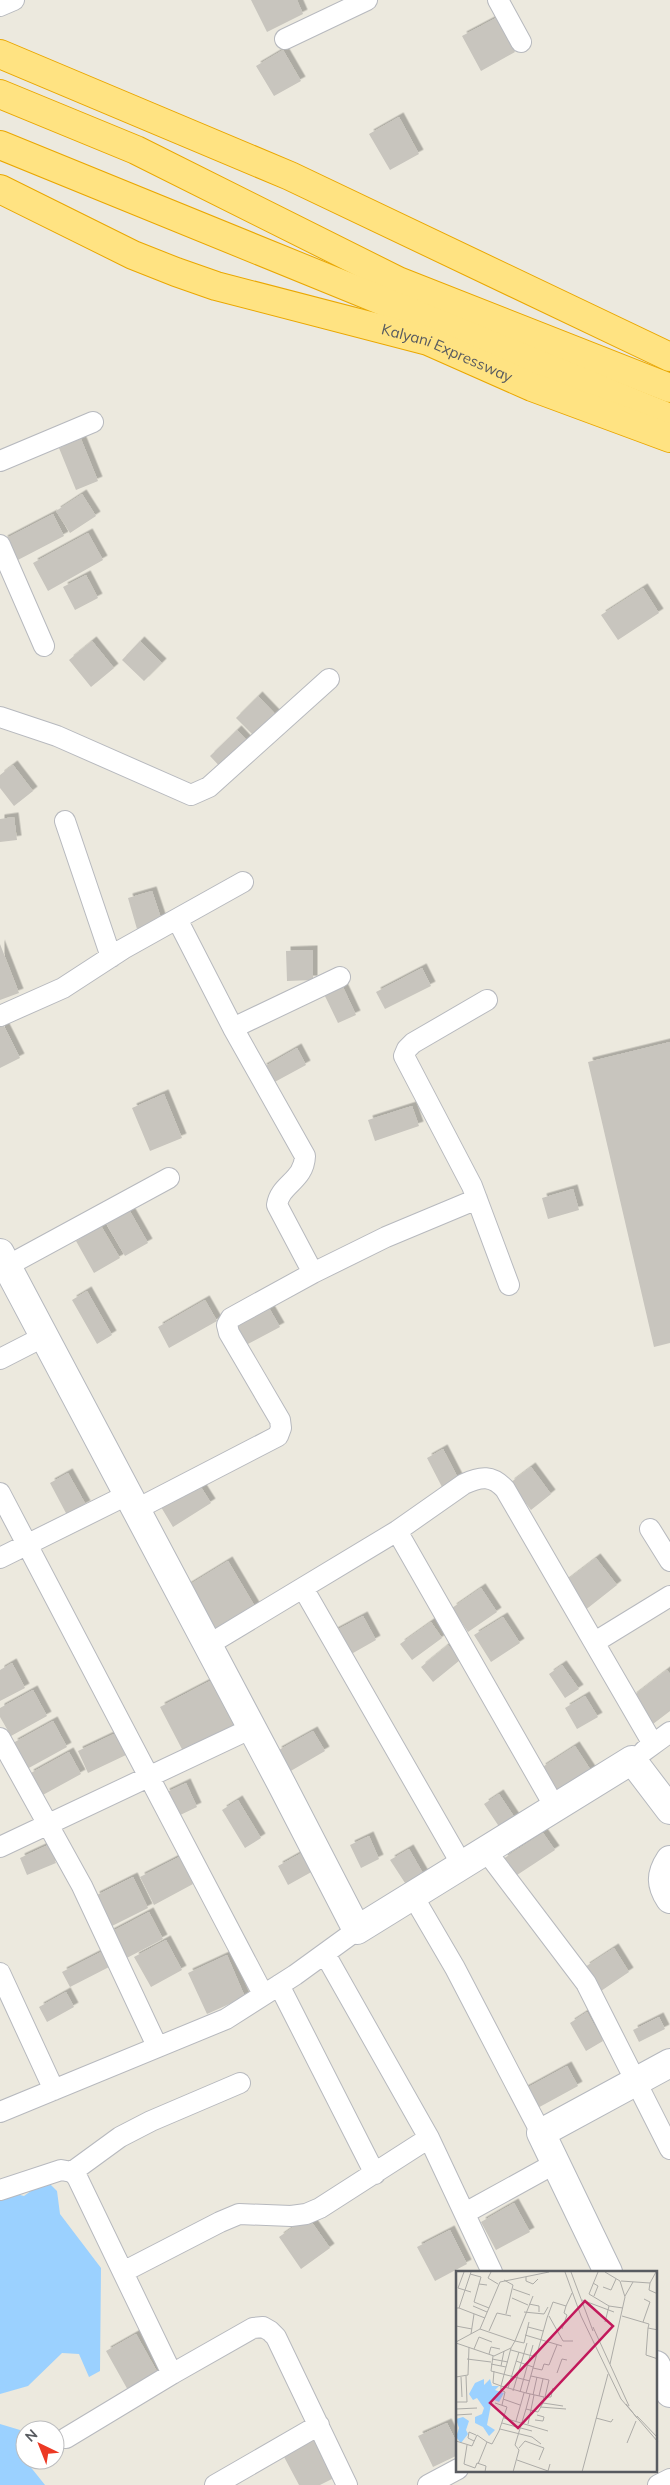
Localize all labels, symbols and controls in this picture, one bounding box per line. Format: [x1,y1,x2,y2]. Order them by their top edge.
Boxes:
street label: Kalyani Expressway [380,319,516,386]
inset map [456,2271,658,2472]
north arrow [15,2420,65,2470]
text: N [21,2425,41,2446]

